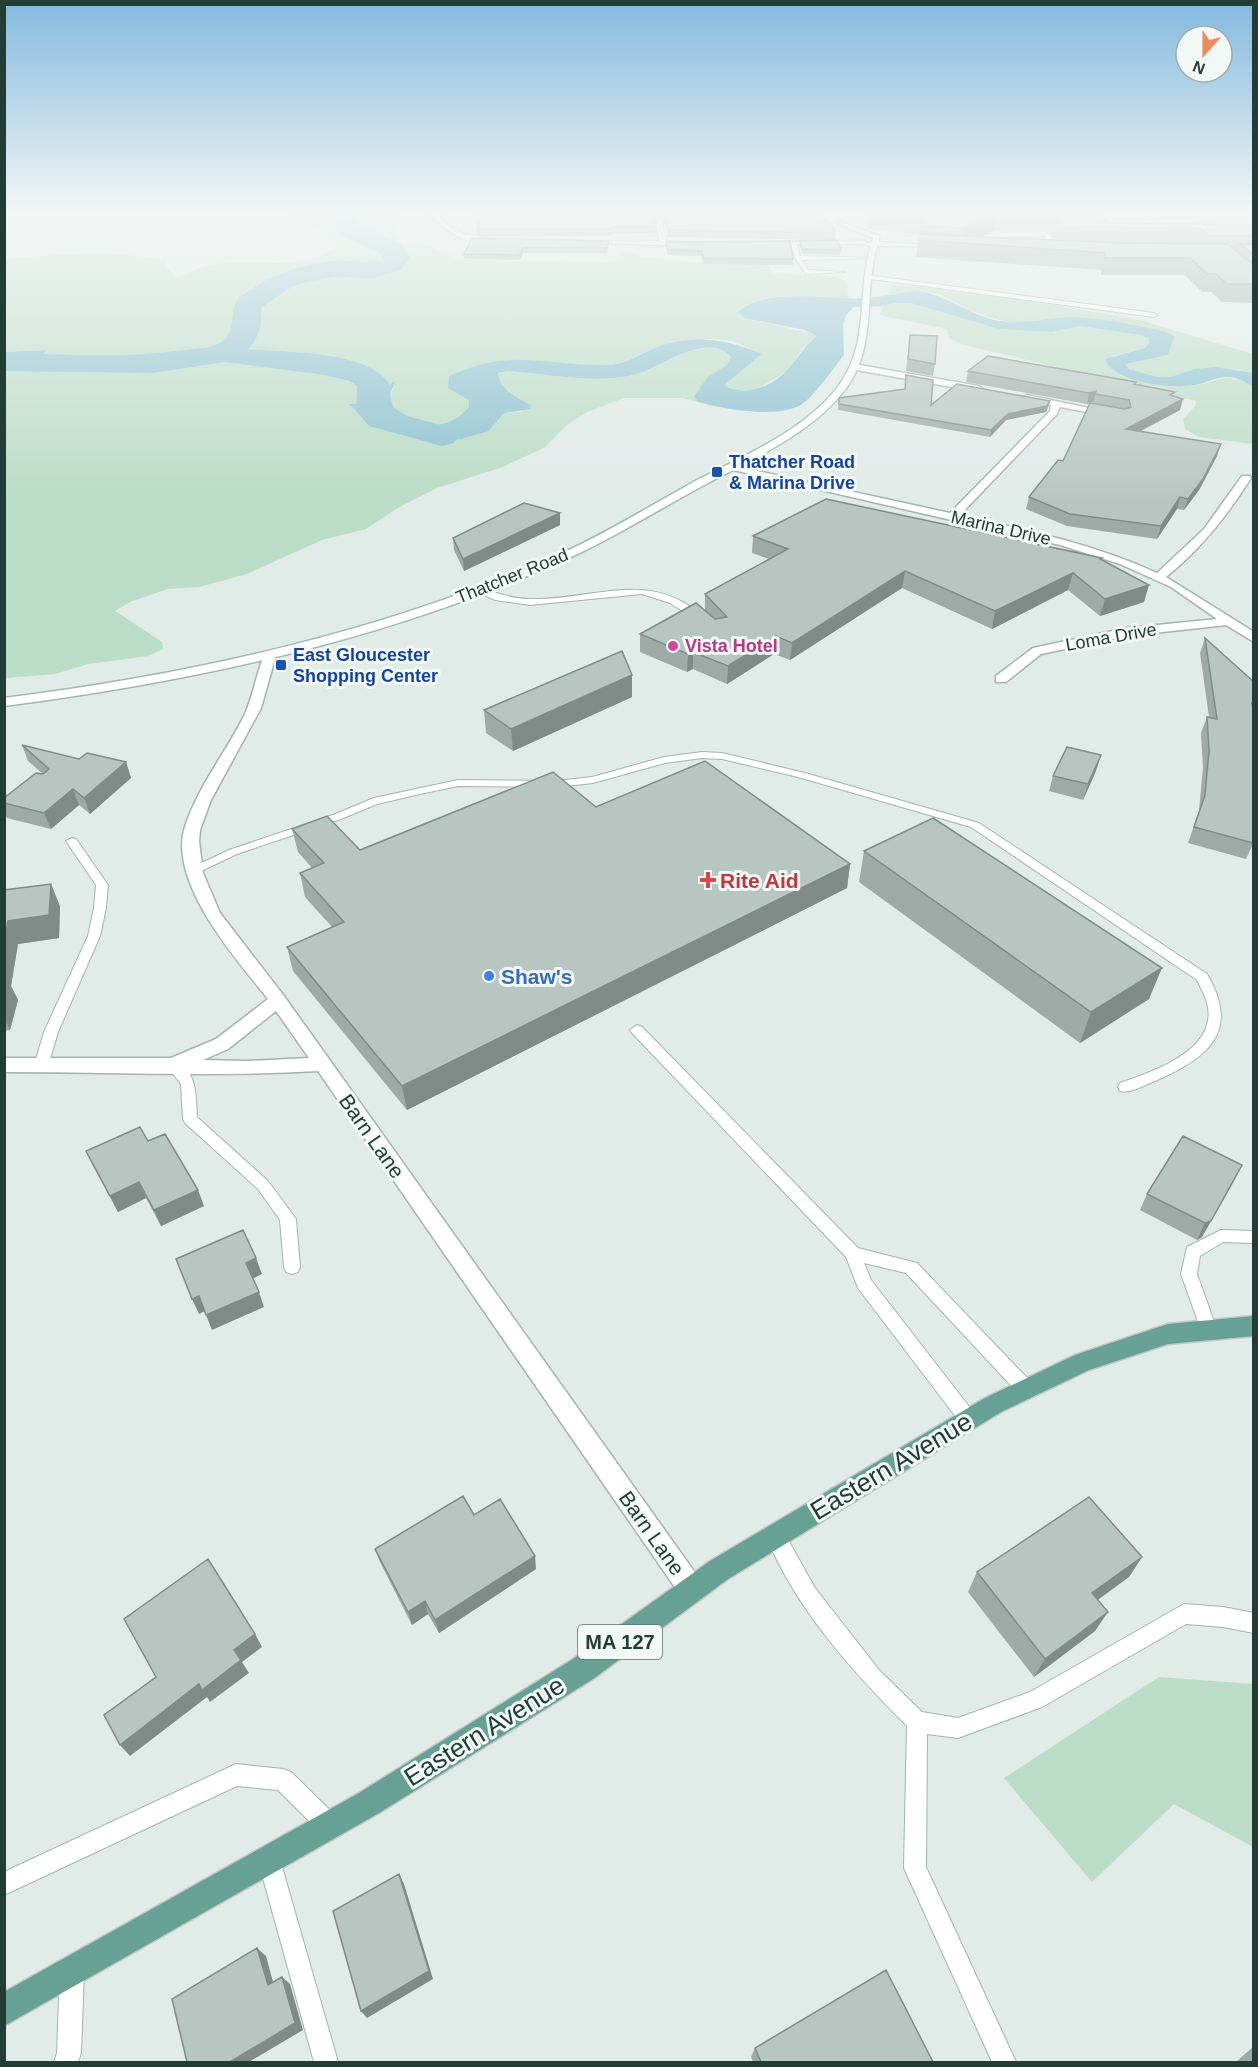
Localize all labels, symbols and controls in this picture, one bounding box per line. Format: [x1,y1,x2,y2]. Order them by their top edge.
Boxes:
north arrow [1174,24,1234,84]
text: N [1190,58,1207,78]
place label: Thatcher Road & Marina Drive [729,452,855,493]
marker: Thatcher Road & Marina Drive [710,465,724,479]
street label: Marina Drive [949,507,1053,549]
street label: Thatcher Road [453,544,571,608]
street label: Loma Drive [1064,619,1158,655]
place label: Vista Hotel [685,636,778,656]
marker: Vista Hotel [666,639,680,653]
place label: East Gloucester Shopping Center [293,645,438,686]
marker: East Gloucester Shopping Center [274,658,288,672]
place label: Rite Aid [720,869,799,892]
marker: Rite Aid [701,873,715,887]
place label: Shaw's [501,965,573,988]
marker: Shaw's [482,969,496,983]
street label: Barn Lane [335,1090,409,1182]
street label: Eastern Avenue [805,1406,977,1526]
street label: Barn Lane [615,1487,689,1579]
road number: MA 127 [578,1625,662,1659]
street label: Eastern Avenue [398,1670,570,1792]

